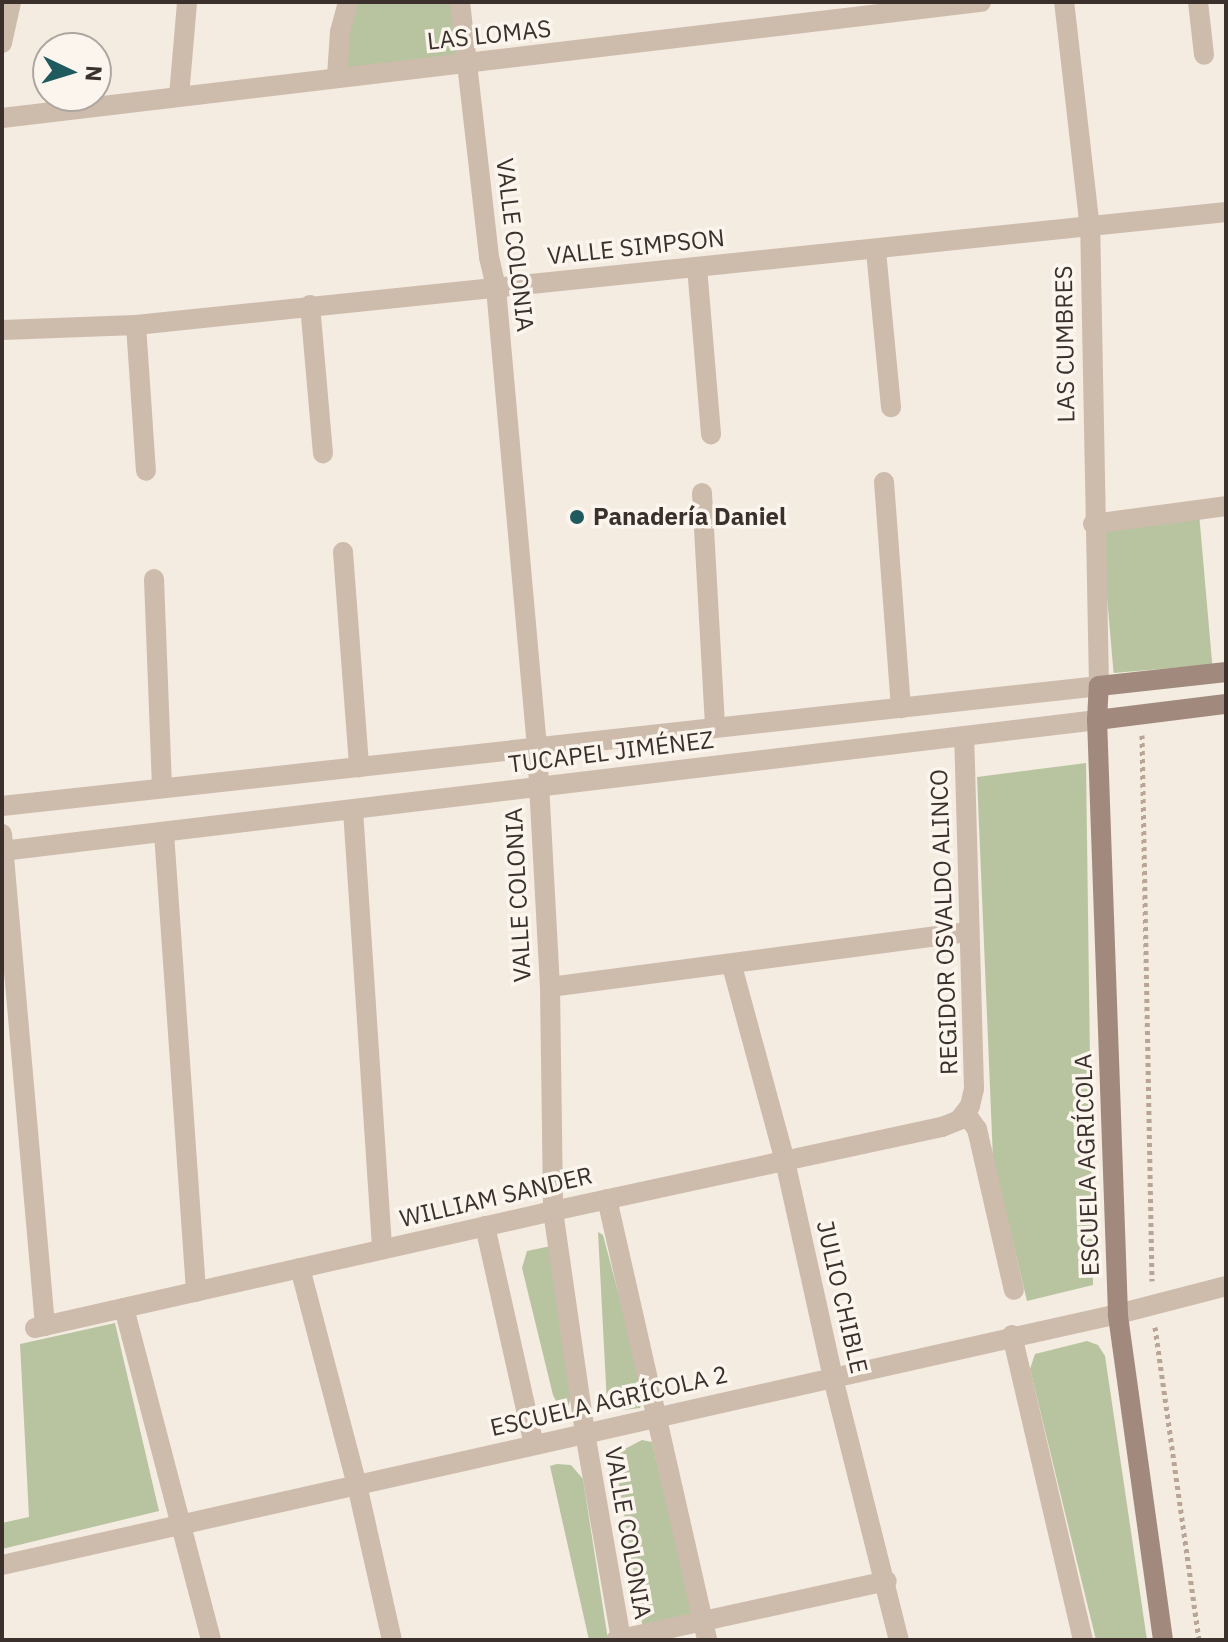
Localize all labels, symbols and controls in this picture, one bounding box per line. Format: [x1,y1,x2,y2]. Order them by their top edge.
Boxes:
street label: LAS LOMAS [426,14,552,56]
north arrow [32,32,112,112]
text: N [79,65,109,83]
street label: VALLE COLONIA [490,157,540,333]
street label: VALLE SIMPSON [546,223,726,271]
street label: LAS CUMBRES [1049,265,1081,423]
place label: Panadería Daniel [593,503,786,531]
marker: Panadería Daniel [568,508,586,526]
street label: TUCAPEL JIMÉNEZ [507,725,715,779]
street label: REGIDOR OSVALDO ALINCO [924,769,964,1075]
street label: VALLE COLONIA [499,807,537,983]
street label: ESCUELA AGRÍCOLA [1069,1053,1105,1277]
street label: WILLIAM SANDER [397,1161,595,1233]
street label: JULIO CHIBLE [810,1218,874,1376]
street label: ESCUELA AGRÍCOLA 2 [487,1360,731,1442]
street label: VALLE COLONIA [599,1445,657,1621]

